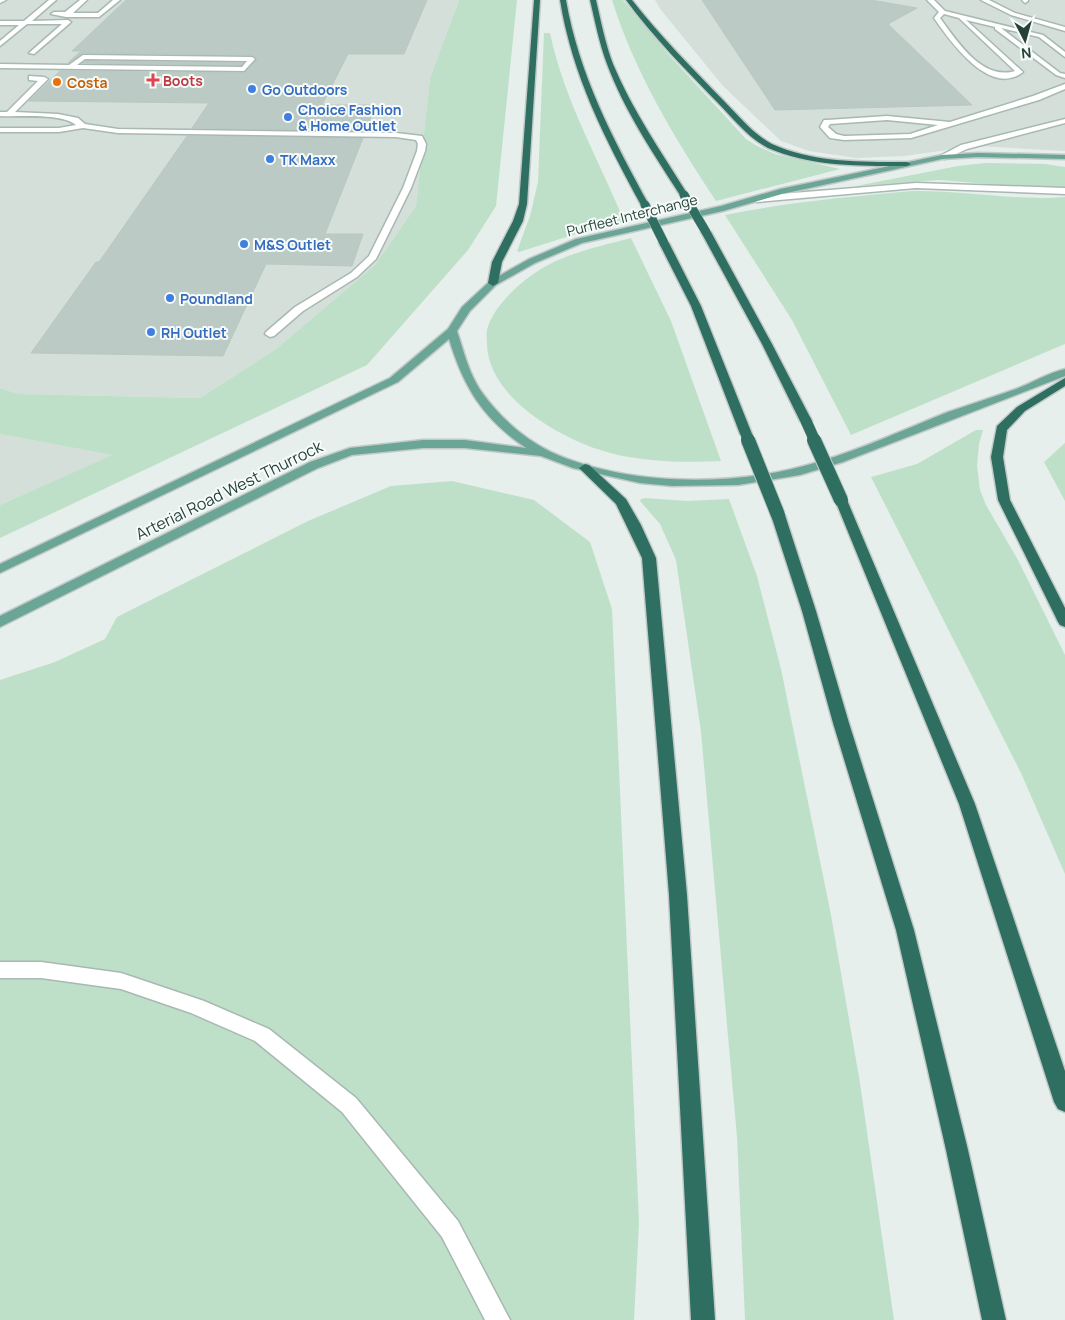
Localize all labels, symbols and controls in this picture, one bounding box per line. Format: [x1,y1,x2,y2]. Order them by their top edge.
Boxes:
north arrow [1000,15,1050,65]
text: N [1020,43,1032,63]
place label: Boots [163,71,203,90]
place label: Costa [67,73,108,92]
marker: Boots [147,74,159,86]
marker: Costa [51,76,63,88]
place label: Go Outdoors [262,80,348,99]
marker: Go Outdoors [246,83,258,95]
place label: Choice Fashion & Home Outlet [298,100,402,135]
marker: Choice Fashion & Home Outlet [282,111,294,123]
place label: TK Maxx [280,150,336,169]
marker: TK Maxx [264,153,276,165]
street label: Purfleet Interchange [565,190,699,240]
place label: M&S Outlet [254,235,331,254]
marker: M&S Outlet [238,238,250,250]
place label: Poundland [180,289,253,308]
marker: Poundland [164,292,176,304]
place label: RH Outlet [161,323,227,342]
marker: RH Outlet [145,326,157,338]
street label: Arterial Road West Thurrock [132,435,327,545]

